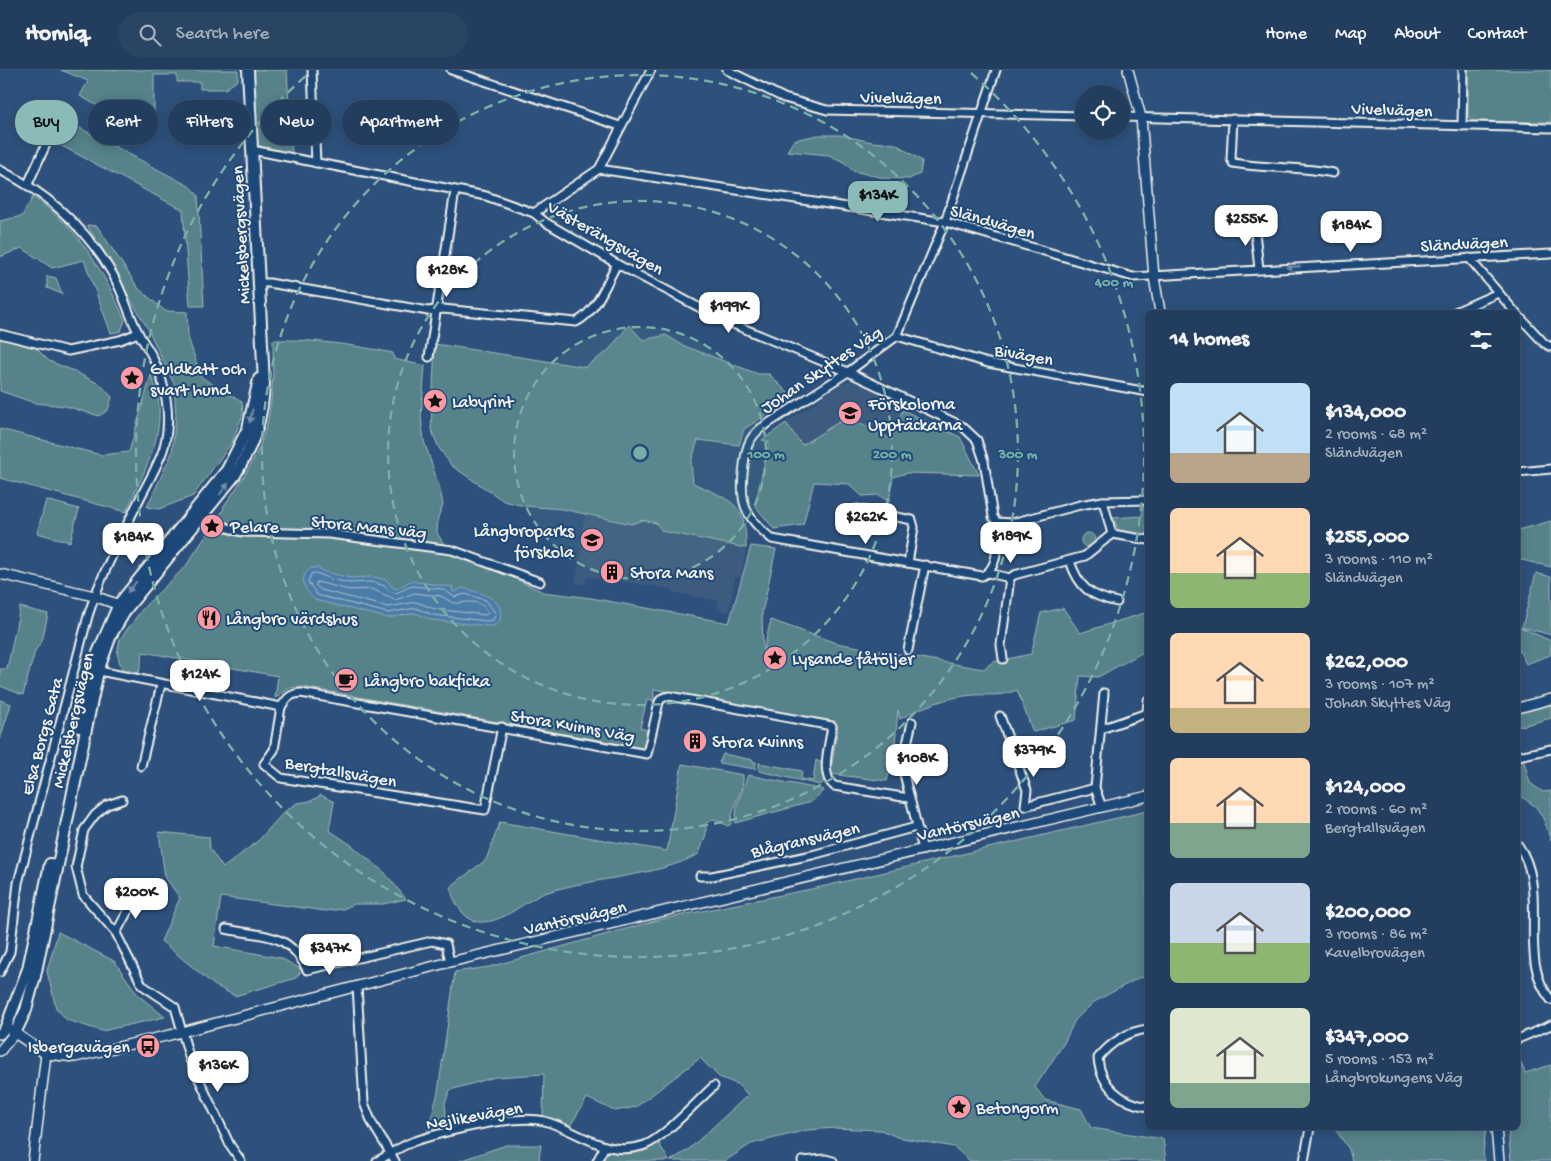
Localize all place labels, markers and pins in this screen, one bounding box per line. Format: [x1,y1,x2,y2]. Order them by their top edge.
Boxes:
pin: $134K [843,180,913,223]
pin: $255K [1211,204,1281,247]
pin: $184K [1316,210,1386,253]
pin: $128K [412,256,482,298]
pin: $199K [694,292,764,334]
place label: Guldkatt och svart hund [150,360,247,402]
place icon: Guldkatt och svart hund [119,365,145,391]
place icon: Labyrint [422,388,448,414]
place label: Labyrint [452,393,515,414]
place label: Förskolorna Upptäckarna [867,395,964,437]
school or university icon: Förskolorna Upptäckarna [837,400,863,426]
centre of rings [631,444,649,462]
pin: $262K [831,502,901,545]
place icon: Pelare [199,513,225,539]
place label: Pelare [229,518,280,539]
pin: $184K [98,522,168,565]
place label: Långbroparks förskola [474,522,575,564]
pin: $189K [976,522,1046,564]
school or university icon: Långbroparks förskola [579,527,605,553]
building icon: Stora Mans [599,559,625,585]
place label: Stora Mans [630,564,715,585]
restaurant icon: Långbro värdshus [196,605,222,631]
place label: Långbro värdshus [226,610,358,631]
place icon: Lysande fåtöljer [762,645,788,671]
place label: Lysande fåtöljer [792,650,915,671]
pin: $124K [165,660,235,702]
cafe icon: Långbro bakficka [333,667,359,693]
place label: Långbro bakficka [364,672,491,693]
building icon: Stora Kvinns [682,728,708,754]
place label: Stora Kvinns [712,733,805,754]
pin: $379K [999,736,1069,778]
pin: $108K [882,744,952,786]
pin: $200K [101,878,171,920]
pin: $347K [295,934,365,976]
bus stop icon: Isbergavägen [135,1033,161,1059]
place label: Isbergavägen [28,1038,130,1059]
pin: $136K [183,1050,253,1093]
place icon: Betongorm [946,1094,972,1120]
place label: Betongorm [975,1099,1059,1120]

